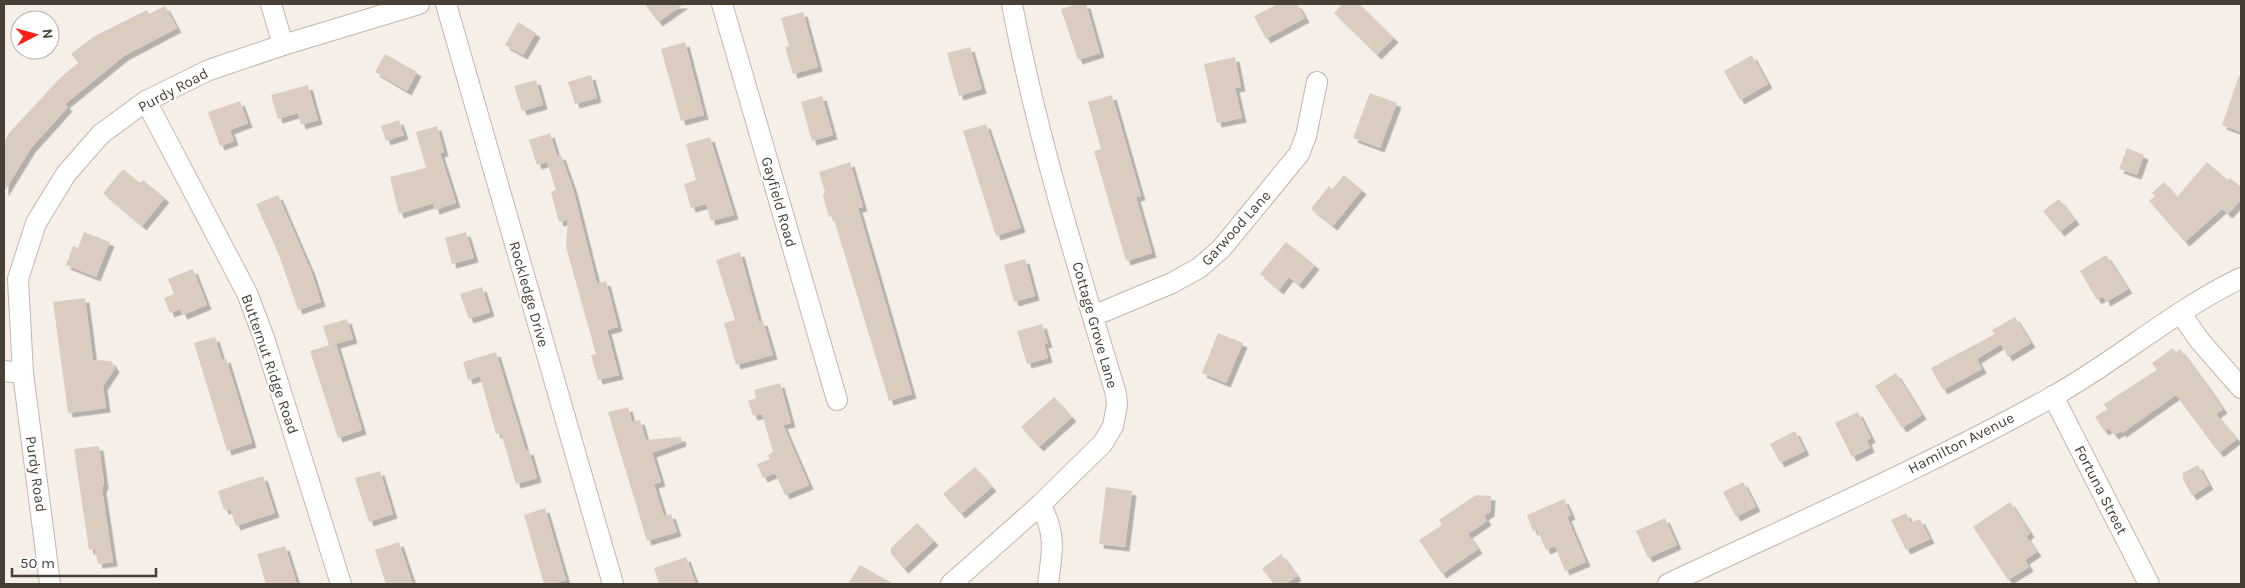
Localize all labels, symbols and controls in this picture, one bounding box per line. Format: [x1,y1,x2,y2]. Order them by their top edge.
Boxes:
north arrow [10,10,60,60]
text: N [38,28,56,40]
street label: Purdy Road [135,64,211,116]
street label: Gayfield Road [757,155,801,249]
street label: Garwood Lane [1198,187,1274,269]
street label: Rockledge Drive [505,239,553,349]
street label: Cottage Grove Lane [1068,260,1122,390]
street label: Butternut Ridge Road [238,292,302,436]
street label: Hamilton Avenue [1905,408,2017,478]
street label: Purdy Road [22,435,50,513]
street label: Fortuna Street [2071,442,2131,538]
scale bar [12,546,156,578]
text: 50 m [20,554,55,572]

